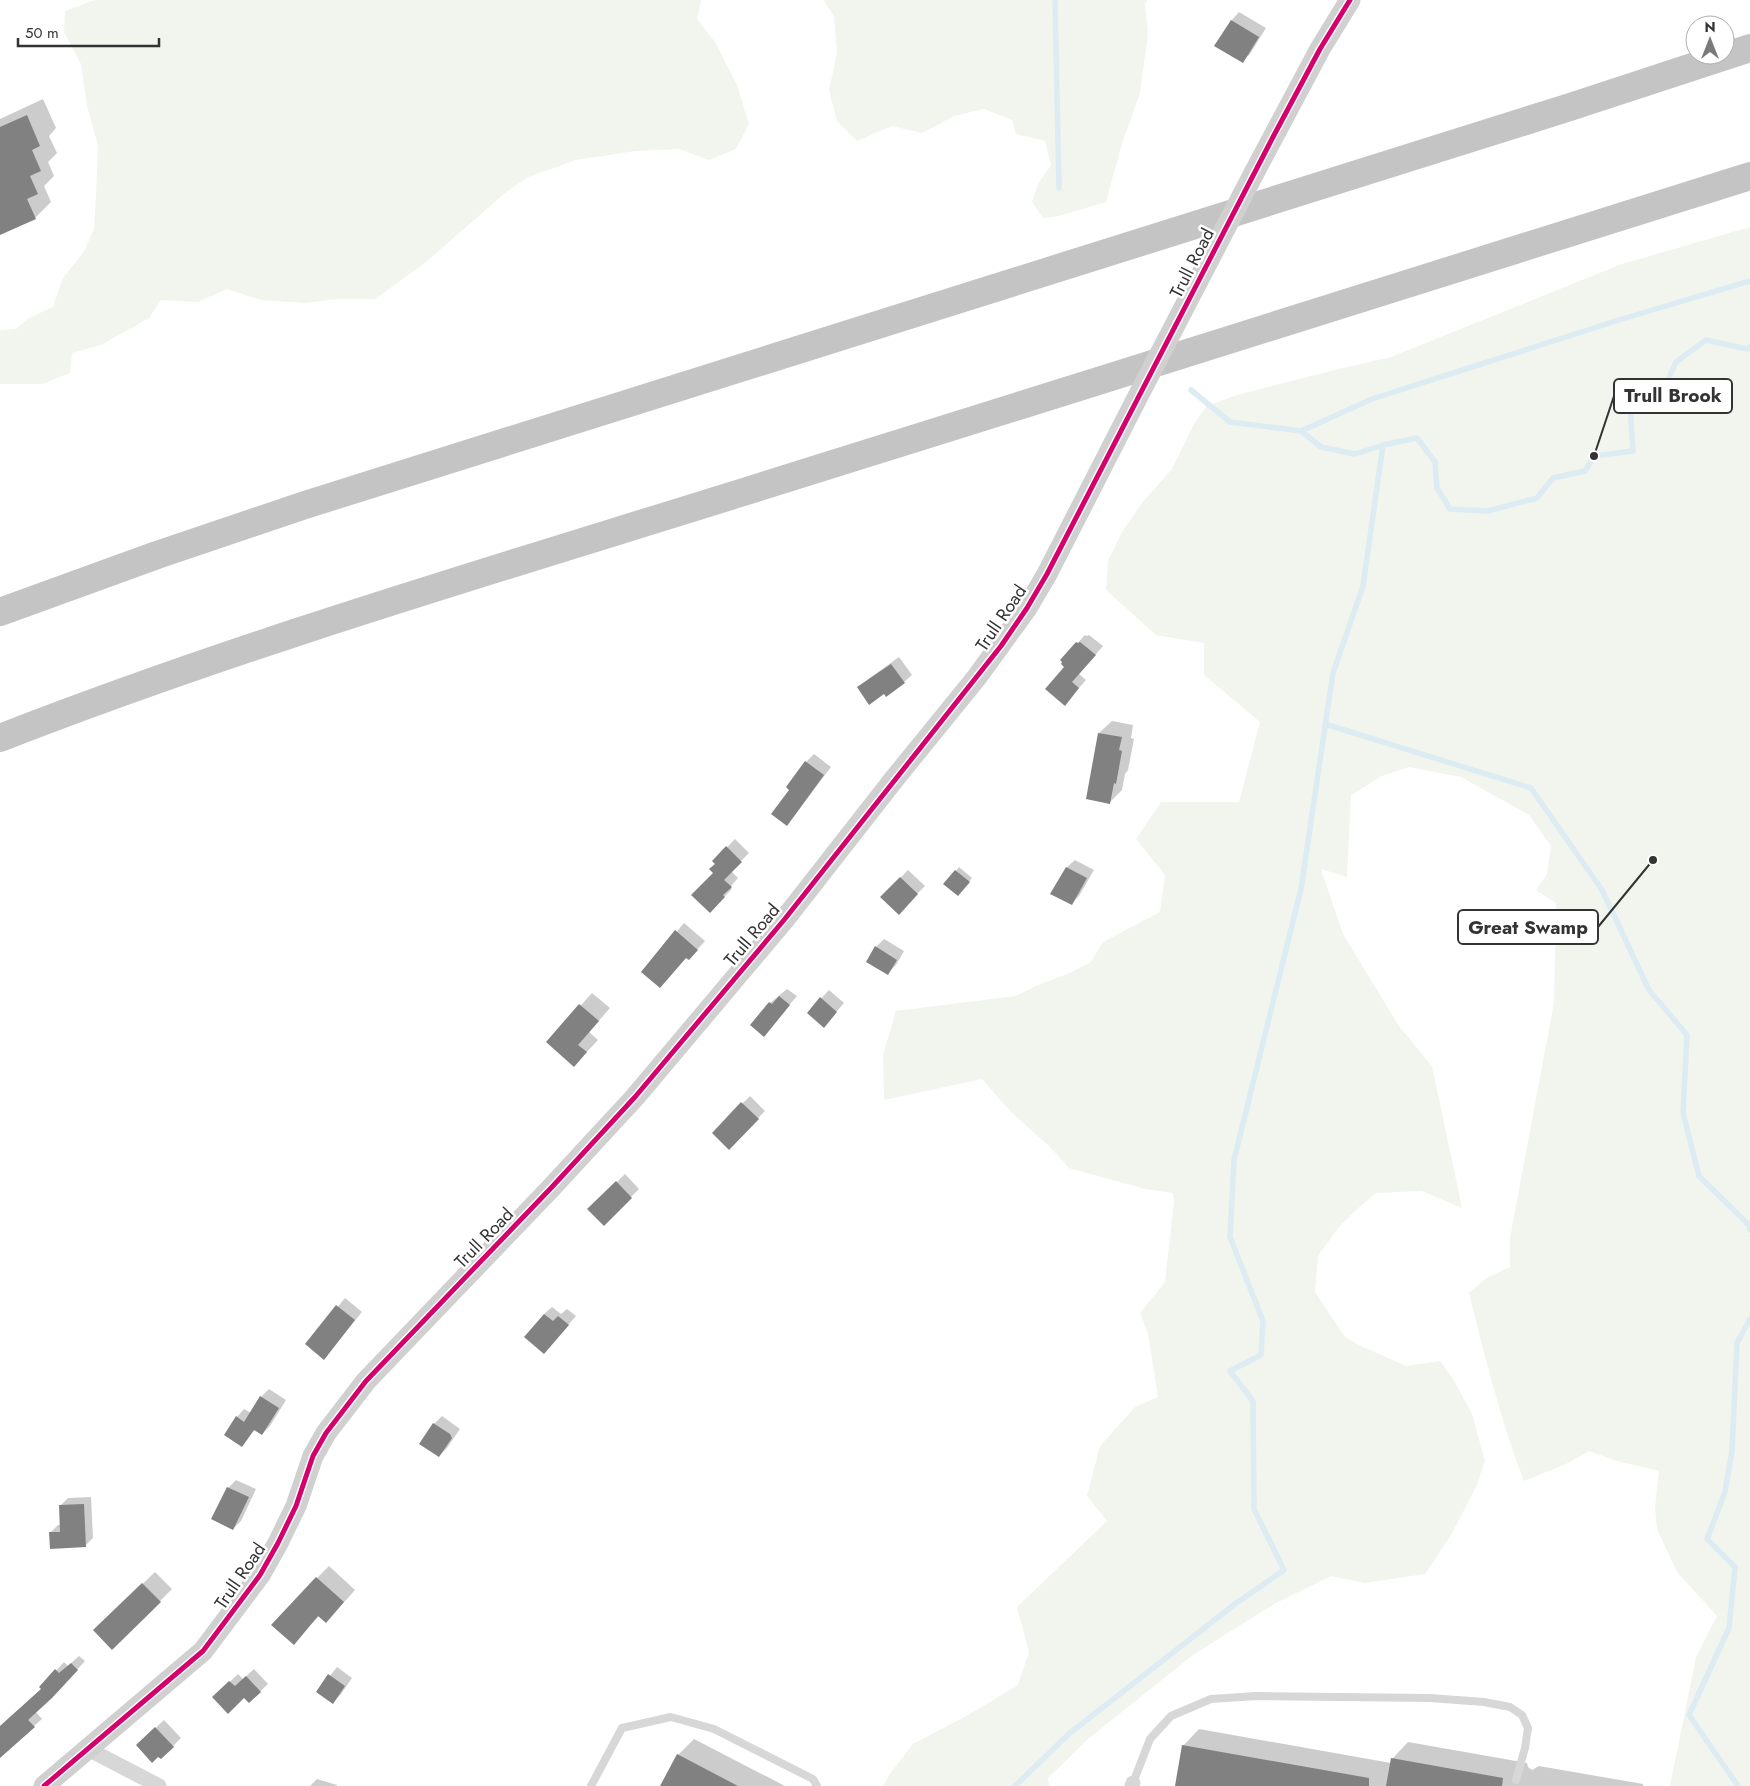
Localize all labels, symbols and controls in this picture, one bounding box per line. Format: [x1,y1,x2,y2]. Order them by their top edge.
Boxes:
scale bar [18,15,159,47]
north arrow [1685,15,1735,65]
text: N [1704,17,1716,37]
text: 50 m [25,22,59,44]
street label: Trull Road [1163,224,1221,302]
callout: Trull Brook [1614,379,1732,413]
text: Trull Brook [1624,382,1722,409]
street label: Trull Road [969,580,1033,656]
street label: Trull Road [718,898,786,972]
callout: Great Swamp [1458,910,1598,944]
text: Great Swamp [1468,914,1588,941]
street label: Trull Road [449,1202,519,1274]
street label: Trull Road [208,1538,272,1614]

